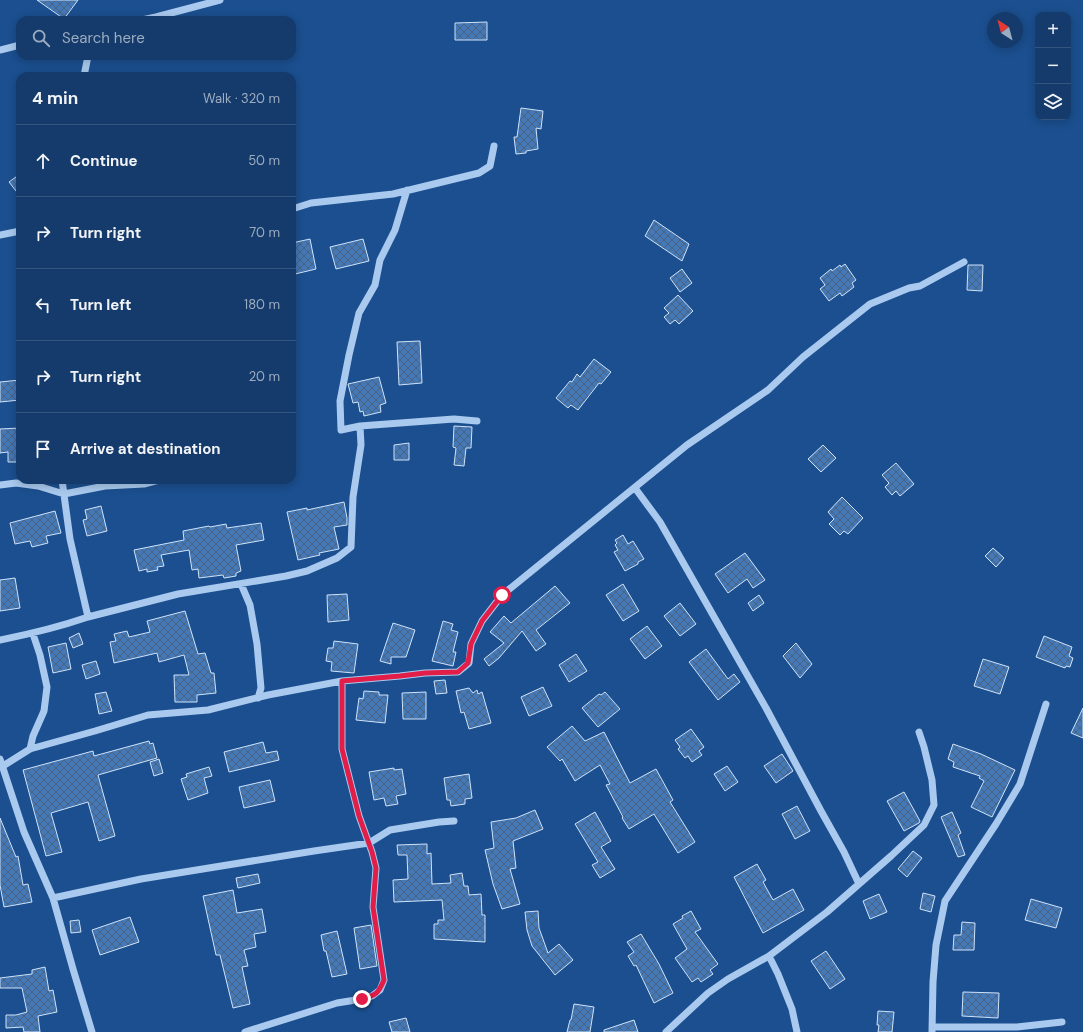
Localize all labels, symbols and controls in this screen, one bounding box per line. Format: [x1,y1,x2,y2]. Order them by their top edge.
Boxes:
north arrow [987,12,1023,48]
map controls [1035,12,1071,120]
button: + [1035,12,1071,48]
search box [16,16,296,60]
icon: search [30,27,52,49]
text: Search here [62,28,145,48]
button: − [1035,48,1071,84]
button: layers [1035,84,1071,120]
text: 4 min [32,87,78,109]
text: Walk · 320 m [203,90,280,107]
icon: ahead [32,150,54,172]
text: Continue [70,151,138,171]
text: 50 m [248,152,280,169]
icon: right [32,222,54,244]
text: Turn right [70,223,141,243]
text: 70 m [249,224,280,241]
icon: left [32,294,54,316]
text: Turn left [70,295,131,315]
text: 180 m [244,296,280,313]
icon: right [32,366,54,388]
text: Turn right [70,367,141,387]
text: 20 m [249,368,280,385]
icon: arrive [32,438,54,460]
text: Arrive at destination [70,439,221,459]
route start [493,586,511,604]
route end [353,990,371,1008]

